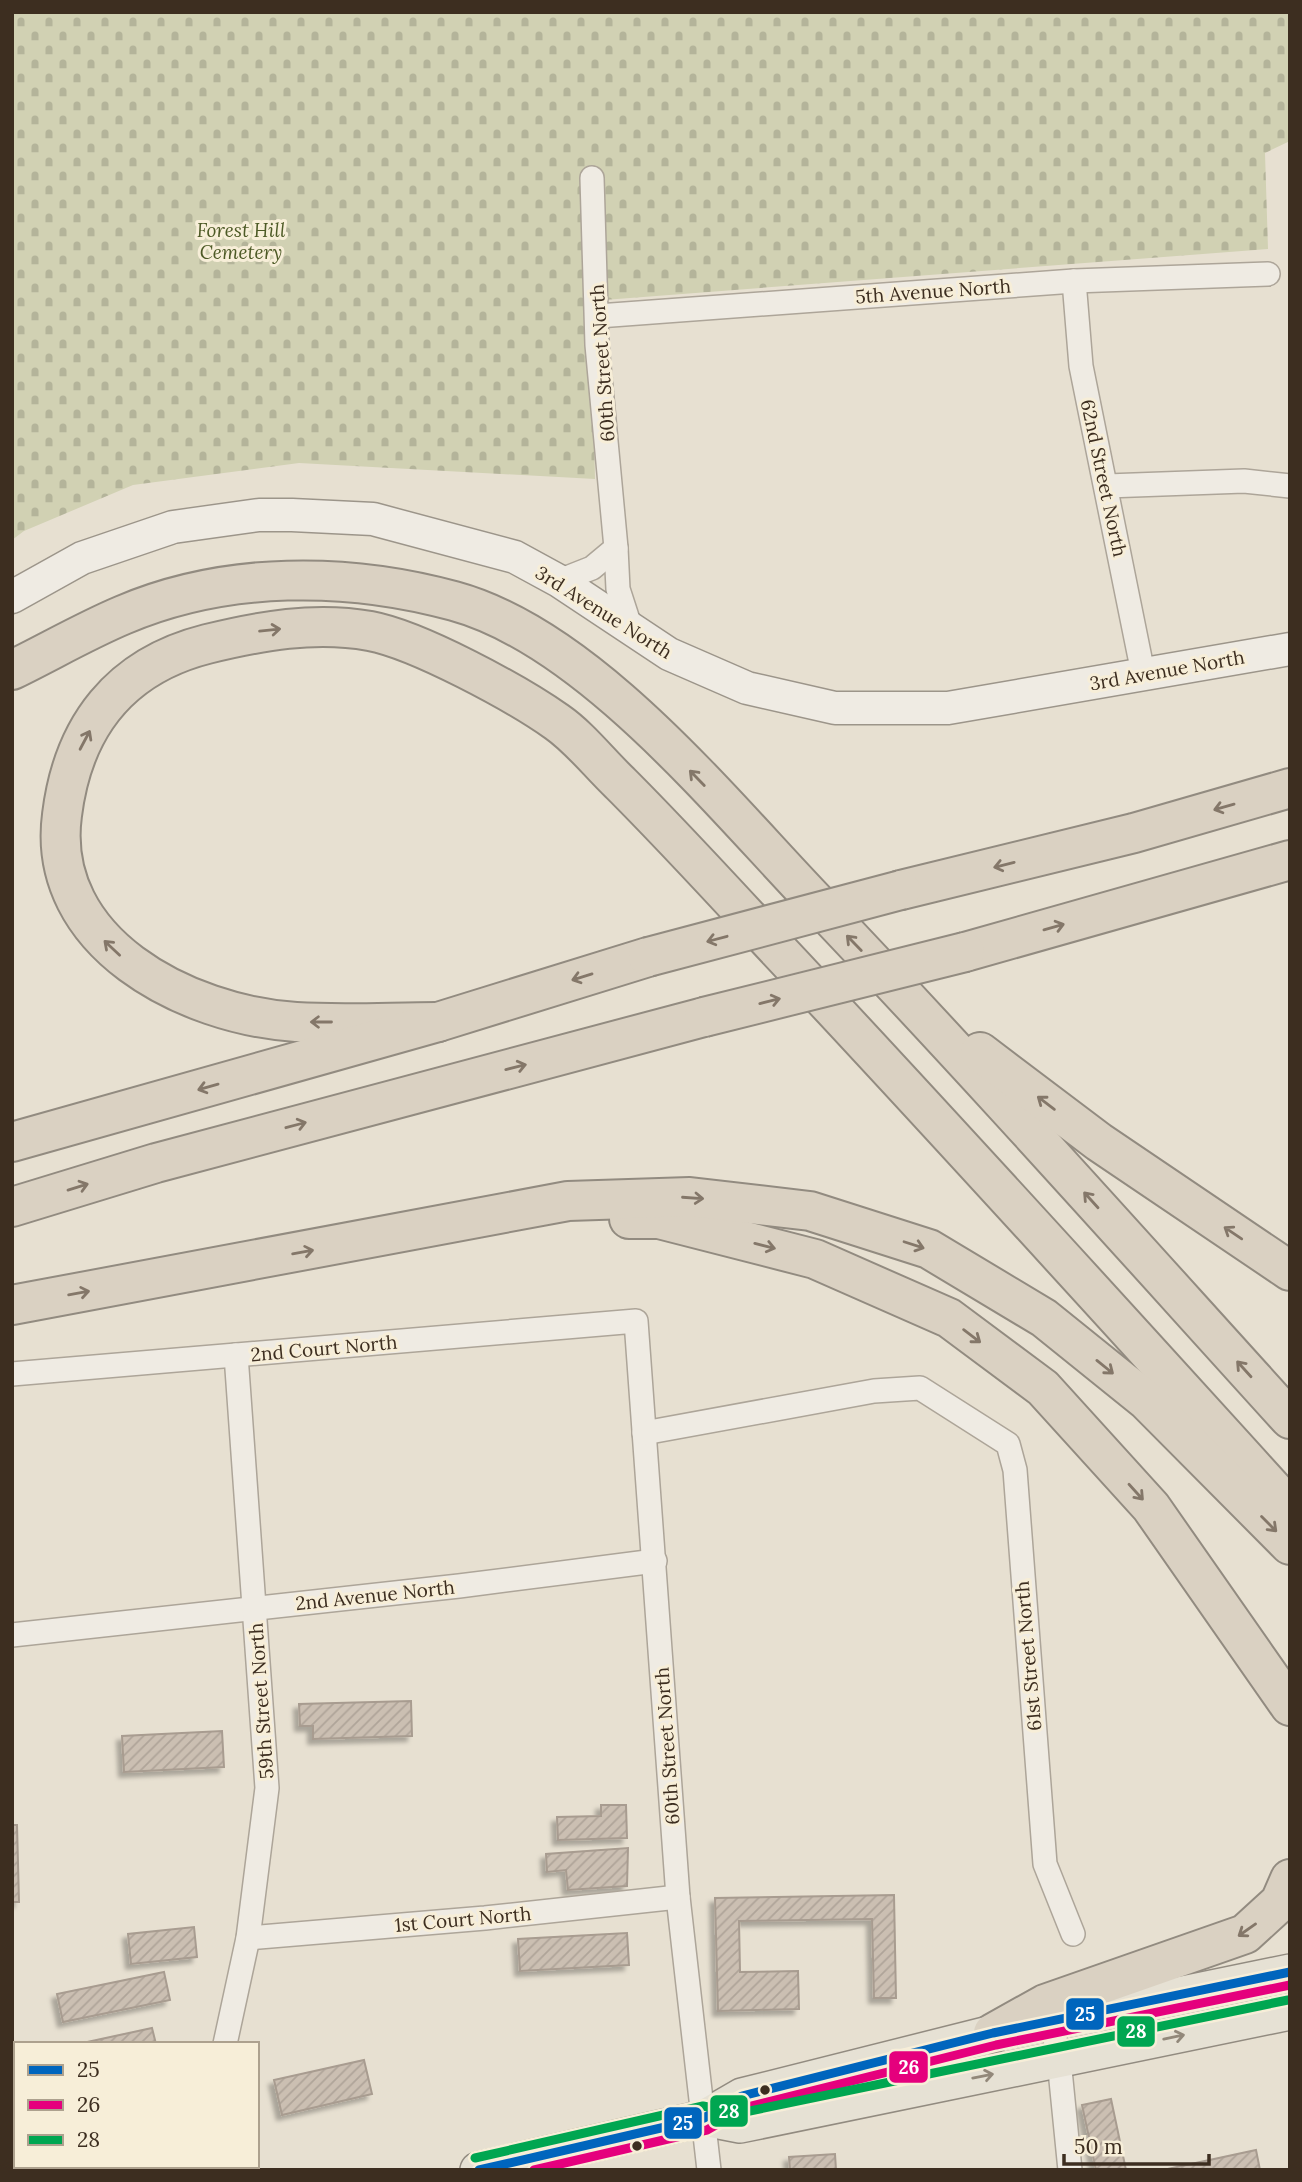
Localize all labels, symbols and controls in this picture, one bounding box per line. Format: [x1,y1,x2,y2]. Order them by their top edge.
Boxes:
park label: Forest Hill Cemetery [197,218,286,264]
street label: 5th Avenue North [854,274,1012,308]
street label: 60th Street North [585,283,619,443]
street label: 62nd Street North [1076,397,1132,559]
street label: 3rd Avenue North [531,560,677,664]
one-way arrow [258,624,281,637]
street label: 3rd Avenue North [1088,645,1246,695]
one-way arrow [78,731,92,751]
one-way arrow [689,770,706,787]
one-way arrow [1213,802,1235,815]
one-way arrow [993,859,1016,872]
one-way arrow [1043,919,1065,932]
one-way arrow [706,933,729,946]
one-way arrow [846,934,863,951]
one-way arrow [103,940,121,956]
one-way arrow [572,972,594,985]
one-way arrow [758,994,781,1007]
one-way arrow [310,1015,333,1029]
one-way arrow [504,1060,527,1073]
one-way arrow [197,1081,220,1094]
one-way arrow [1037,1096,1056,1111]
one-way arrow [285,1118,307,1131]
one-way arrow [66,1180,88,1193]
one-way arrow [1083,1191,1099,1209]
one-way arrow [681,1192,704,1205]
one-way arrow [1224,1226,1243,1240]
one-way arrow [903,1239,925,1252]
one-way arrow [753,1240,776,1253]
one-way arrow [291,1245,314,1258]
one-way arrow [67,1286,90,1299]
one-way arrow [962,1329,981,1343]
street label: 2nd Court North [250,1330,398,1366]
one-way arrow [1095,1359,1114,1374]
one-way arrow [1236,1360,1252,1378]
one-way arrow [1128,1483,1145,1500]
one-way arrow [1261,1515,1278,1532]
street label: 2nd Avenue North [294,1575,456,1615]
street label: 61st Street North [1009,1580,1047,1732]
street label: 59th Street North [244,1622,278,1780]
street label: 60th Street North [650,1666,684,1826]
street label: 1st Court North [394,1901,532,1937]
one-way arrow [1238,1922,1257,1937]
line badge: 25 [1065,1997,1105,2031]
text: 25 [1075,2002,1095,2026]
line badge: 28 [1116,2015,1156,2048]
text: 28 [1126,2019,1147,2043]
one-way arrow [1162,2029,1185,2043]
legend [14,2042,259,2168]
line badge: 26 [888,2050,929,2084]
text: 26 [898,2055,920,2079]
text: 25 [77,2056,100,2083]
one-way arrow [971,2068,994,2082]
unlabelled marker [758,2083,772,2097]
text: 26 [77,2091,100,2118]
line badge: 28 [709,2094,749,2128]
text: 28 [719,2099,740,2123]
line badge: 25 [663,2106,703,2140]
text: 25 [673,2111,693,2135]
scale bar [1064,2122,1209,2166]
text: 28 [77,2126,100,2153]
text: 50 m [1074,2133,1123,2160]
unlabelled marker [630,2139,644,2153]

